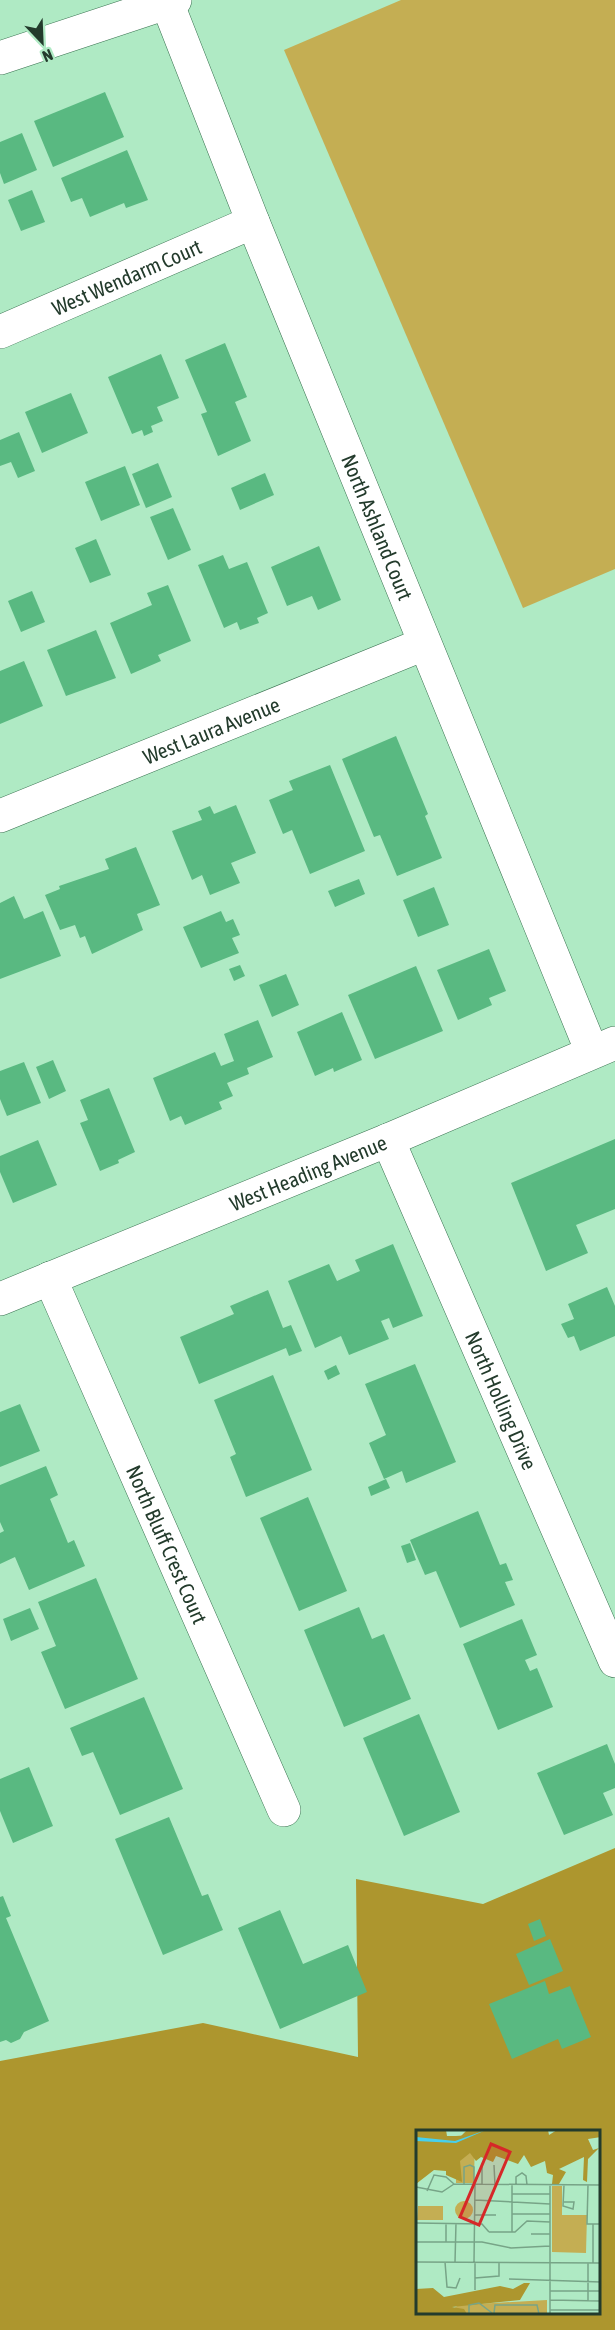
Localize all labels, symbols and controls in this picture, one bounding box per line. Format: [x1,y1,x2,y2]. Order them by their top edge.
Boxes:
north arrow [12,12,72,72]
text: N [40,46,56,66]
street label: West Wendarm Court [48,234,205,320]
street label: North Ashland Court [337,451,418,603]
street label: West Laura Avenue [139,692,283,769]
street label: West Heading Avenue [226,1130,390,1216]
street label: North Holling Drive [461,1328,542,1473]
street label: North Bluff Crest Court [122,1461,212,1627]
inset map [416,2130,600,2315]

